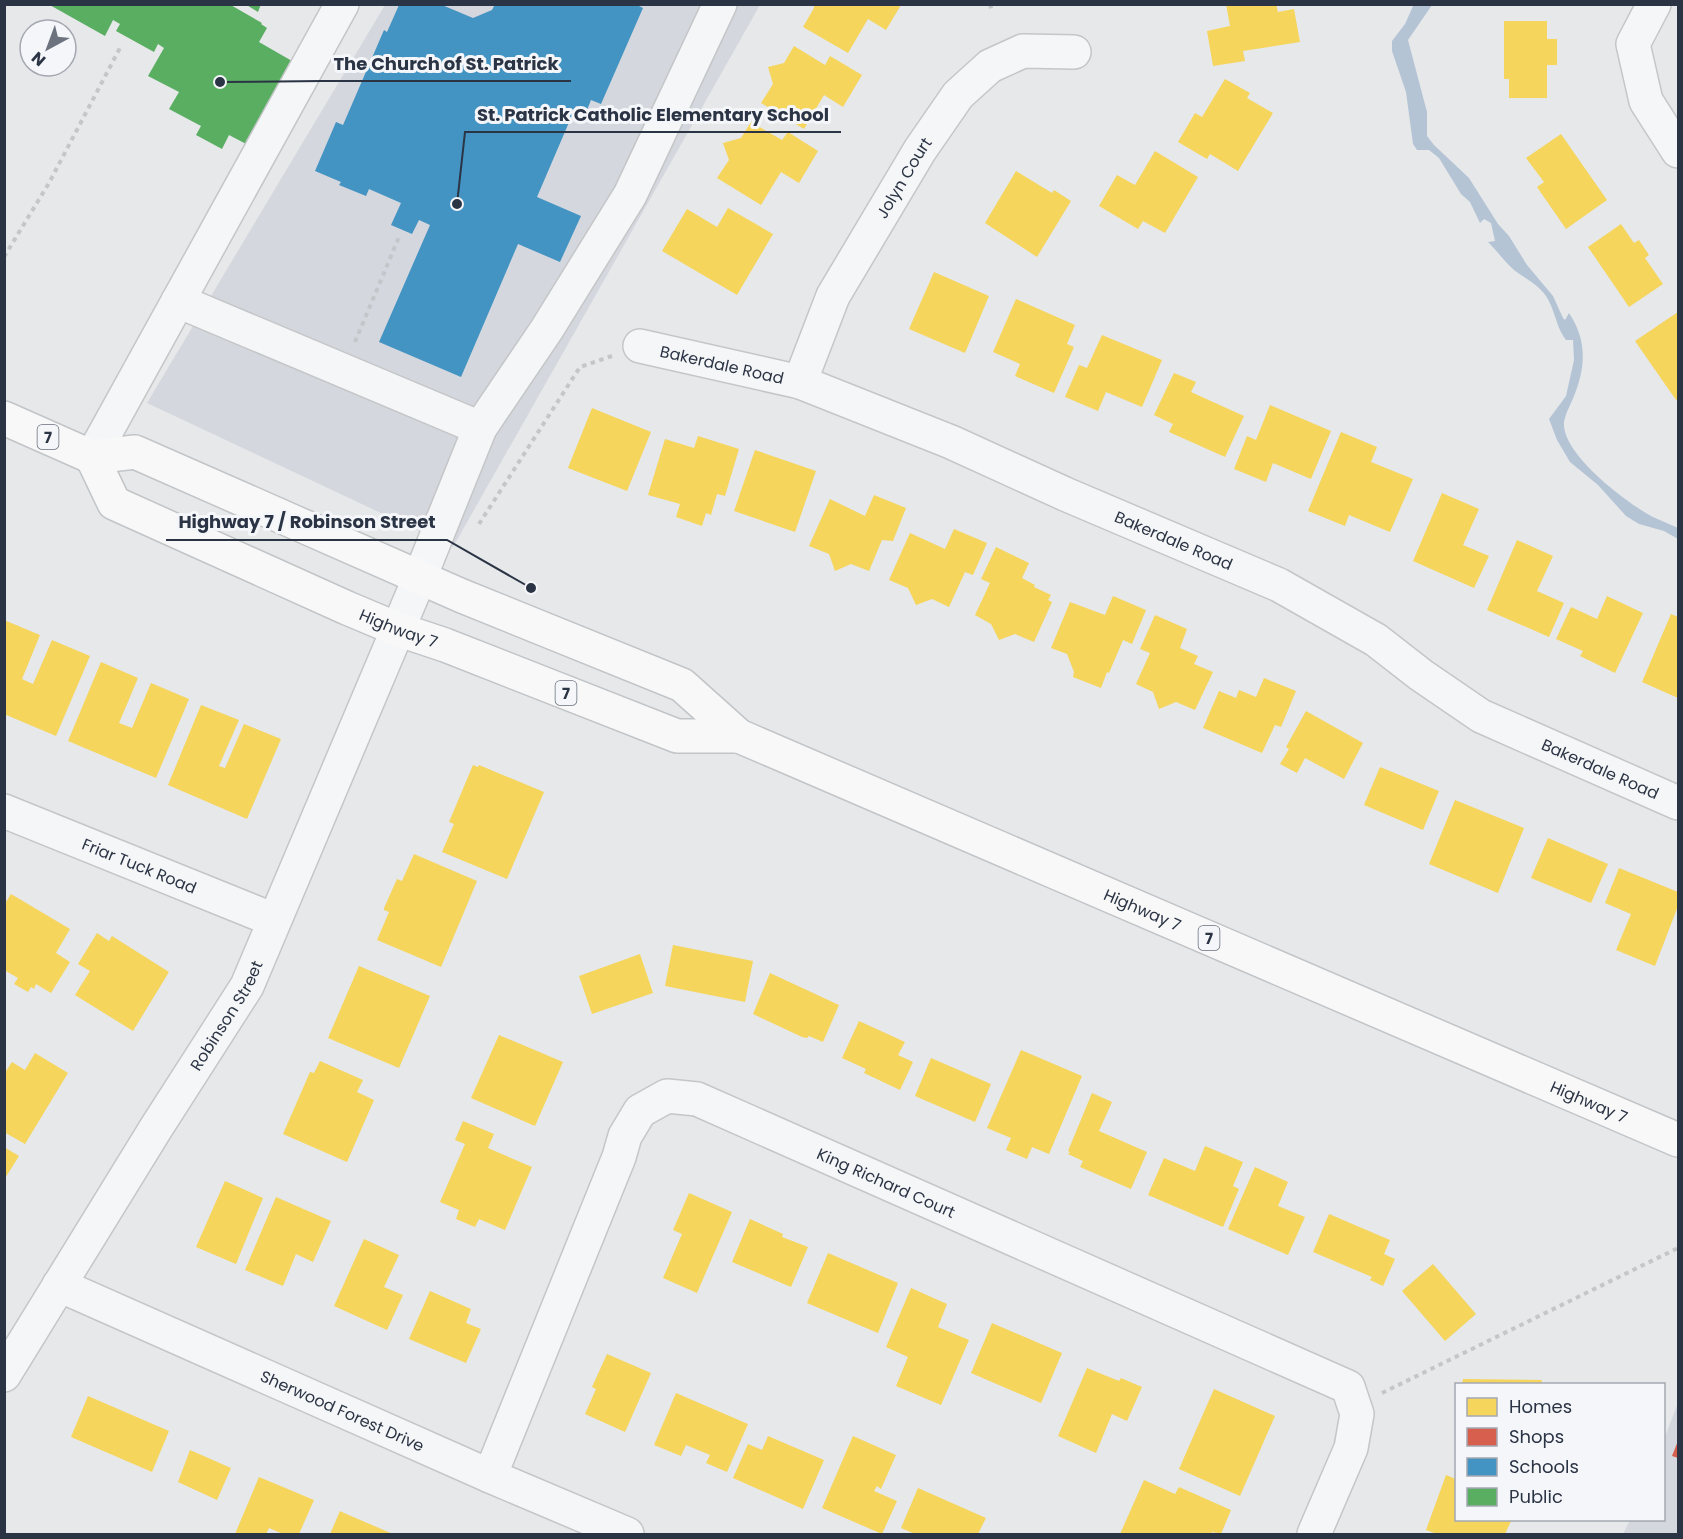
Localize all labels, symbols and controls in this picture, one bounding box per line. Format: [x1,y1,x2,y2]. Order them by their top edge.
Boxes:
north arrow [18,18,78,78]
callout: The Church of St. Patrick [322,45,571,81]
text: N [26,46,51,72]
text: The Church of St. Patrick [333,51,559,76]
callout: St. Patrick Catholic Elementary School [465,96,841,132]
text: St. Patrick Catholic Elementary School [477,102,829,127]
street label: Jolyn Court [870,132,937,222]
street label: Bakerdale Road [658,339,786,390]
road number: 7 [38,425,58,449]
callout: Highway 7 / Robinson Street [166,504,447,540]
street label: Bakerdale Road [1111,505,1236,576]
text: Highway 7 / Robinson Street [178,509,436,534]
street label: Highway 7 [356,603,441,653]
road number: 7 [556,681,576,705]
street label: Bakerdale Road [1538,733,1663,805]
street label: Friar Tuck Road [79,832,200,899]
street label: Highway 7 [1100,883,1185,937]
road number: 7 [1198,926,1220,950]
street label: Robinson Street [184,957,268,1075]
street label: Highway 7 [1547,1075,1631,1129]
street label: King Richard Court [813,1142,959,1223]
street label: Sherwood Forest Drive [257,1364,428,1457]
legend [1455,1383,1665,1521]
text: Homes [1509,1394,1572,1419]
text: Shops [1509,1424,1564,1449]
text: Schools [1509,1454,1579,1479]
text: Public [1509,1484,1563,1509]

